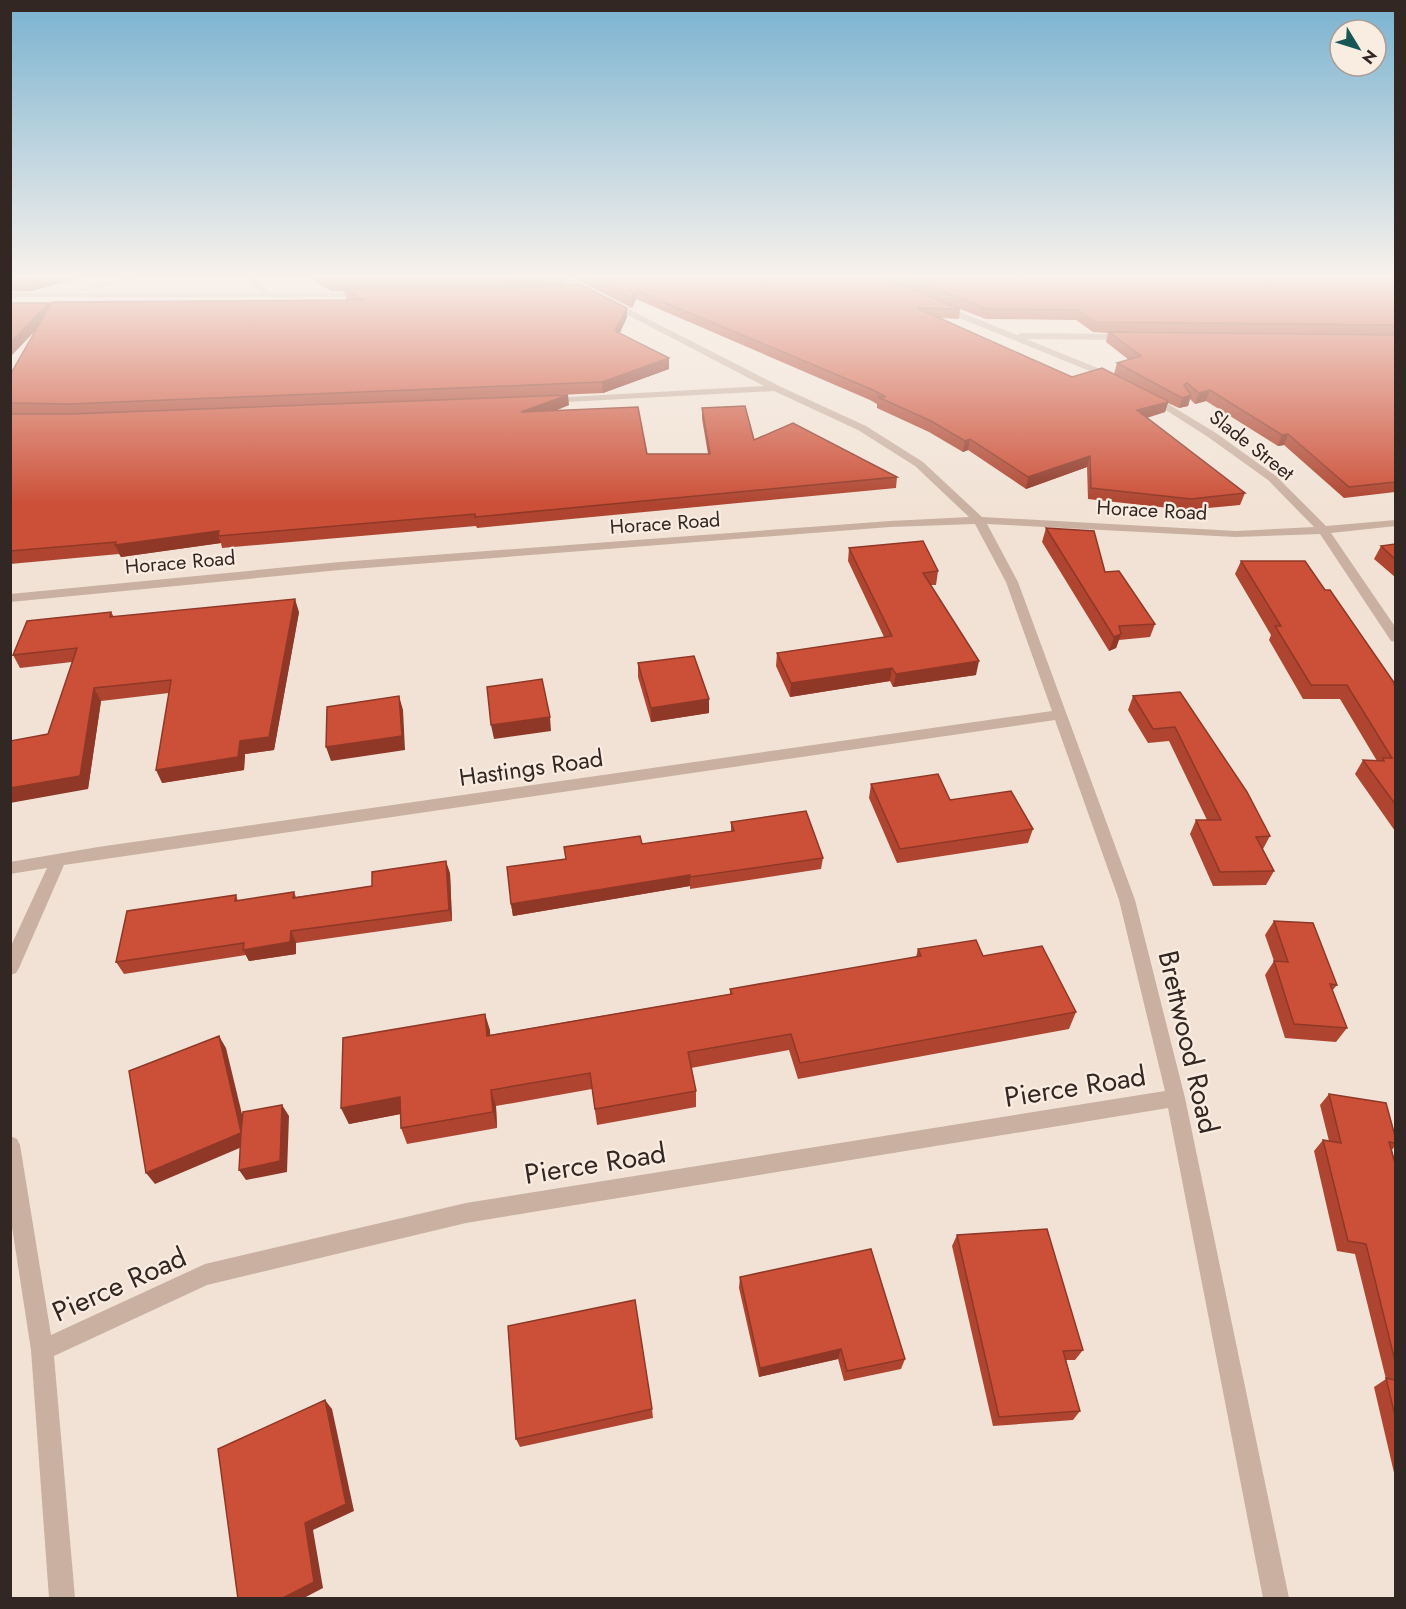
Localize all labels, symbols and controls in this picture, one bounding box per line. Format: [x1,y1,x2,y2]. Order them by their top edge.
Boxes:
north arrow [1328,18,1388,78]
text: N [1356,45,1382,69]
street label: Slade Street [1203,403,1300,488]
street label: Horace Road [1096,493,1208,528]
street label: Horace Road [609,505,721,542]
street label: Horace Road [124,543,236,582]
street label: Hastings Road [457,740,605,795]
street label: Brettwood Road [1148,947,1229,1138]
street label: Pierce Road [1001,1055,1149,1118]
street label: Pierce Road [521,1132,669,1195]
street label: Pierce Road [46,1237,193,1332]

